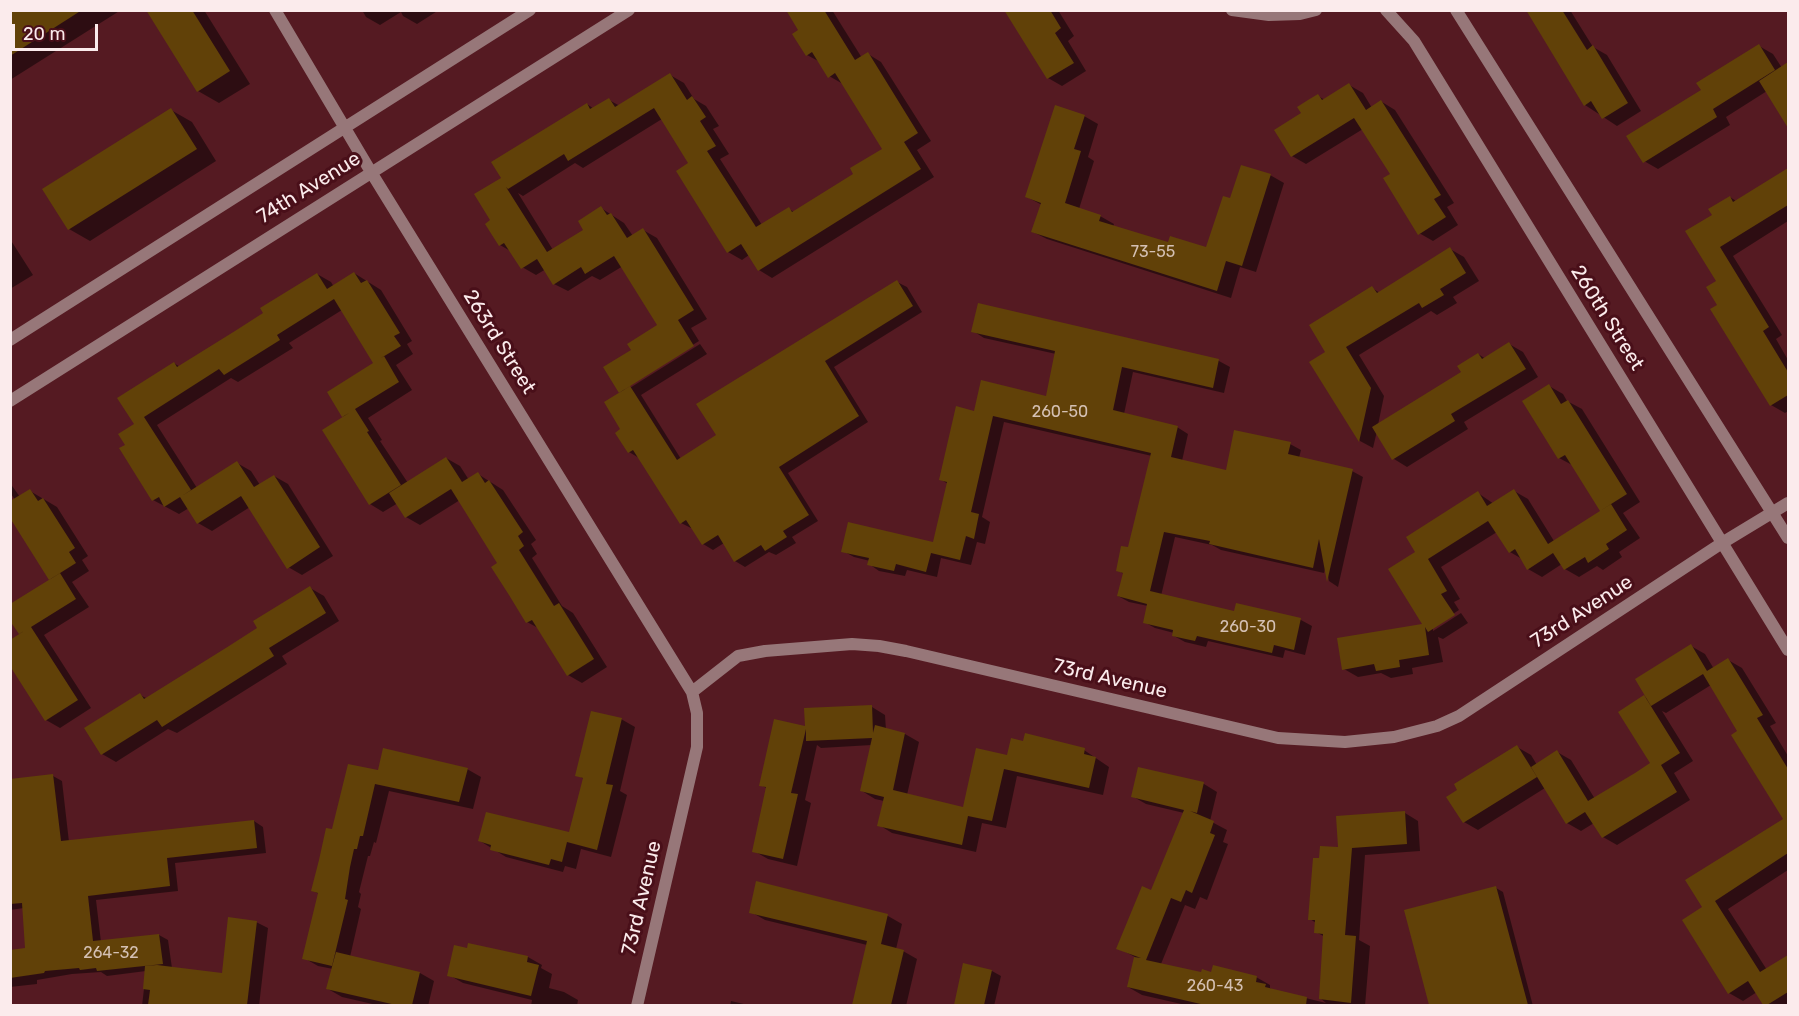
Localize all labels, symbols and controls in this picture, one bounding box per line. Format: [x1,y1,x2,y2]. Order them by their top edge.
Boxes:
scale bar [15,12,100,50]
text: 20 m [23,23,65,45]
street label: 74th Avenue [253,147,365,229]
house number: 73-55 [1131,242,1175,262]
street label: 260th Street [1565,261,1649,375]
street label: 263rd Street [458,286,540,398]
house number: 260-50 [1032,402,1088,422]
street label: 73rd Avenue [1527,570,1637,654]
house number: 260-30 [1220,617,1276,637]
street label: 73rd Avenue [1051,654,1169,704]
street label: 73rd Avenue [617,839,667,957]
house number: 264-32 [83,943,139,963]
house number: 260-43 [1187,976,1243,996]

